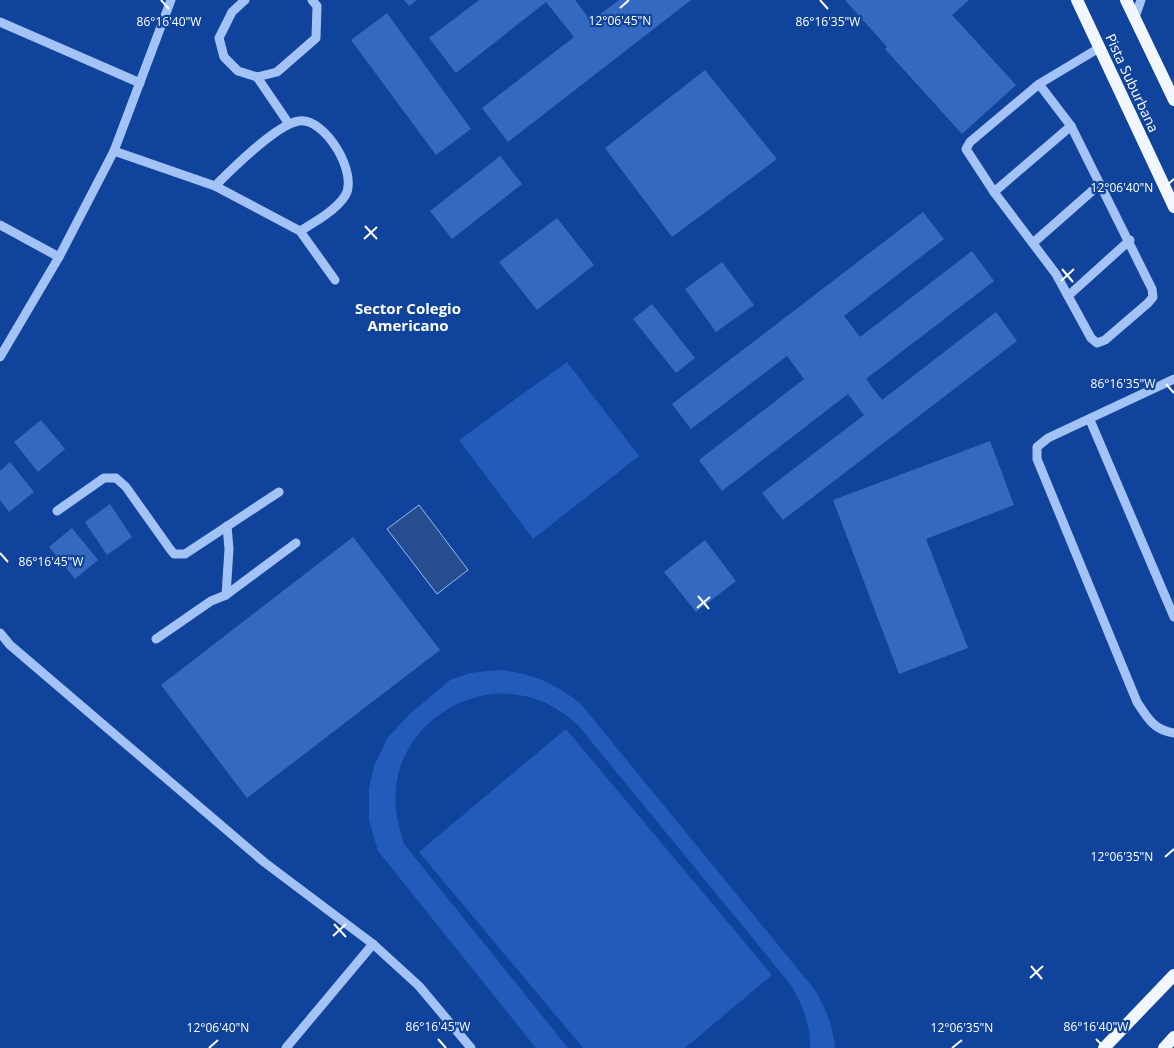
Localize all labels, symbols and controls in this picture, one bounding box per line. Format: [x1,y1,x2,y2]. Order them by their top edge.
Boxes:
text: 12°06'45"N [589,12,651,29]
text: 86°16'40"W [137,13,201,30]
text: 86°16'35"W [796,13,860,30]
street label: Pista Suburbana [1101,30,1164,135]
text: 12°06'40"N [1091,179,1153,196]
district label: Sector Colegio Americano [355,298,461,335]
text: 86°16'35"W [1091,375,1155,392]
text: 86°16'45"W [19,553,83,570]
text: 12°06'35"N [1091,848,1153,865]
text: 86°16'45"W [406,1018,470,1035]
text: 86°16'40"W [1064,1018,1128,1035]
text: 12°06'40"N [187,1019,249,1036]
text: 12°06'35"N [931,1019,993,1036]

